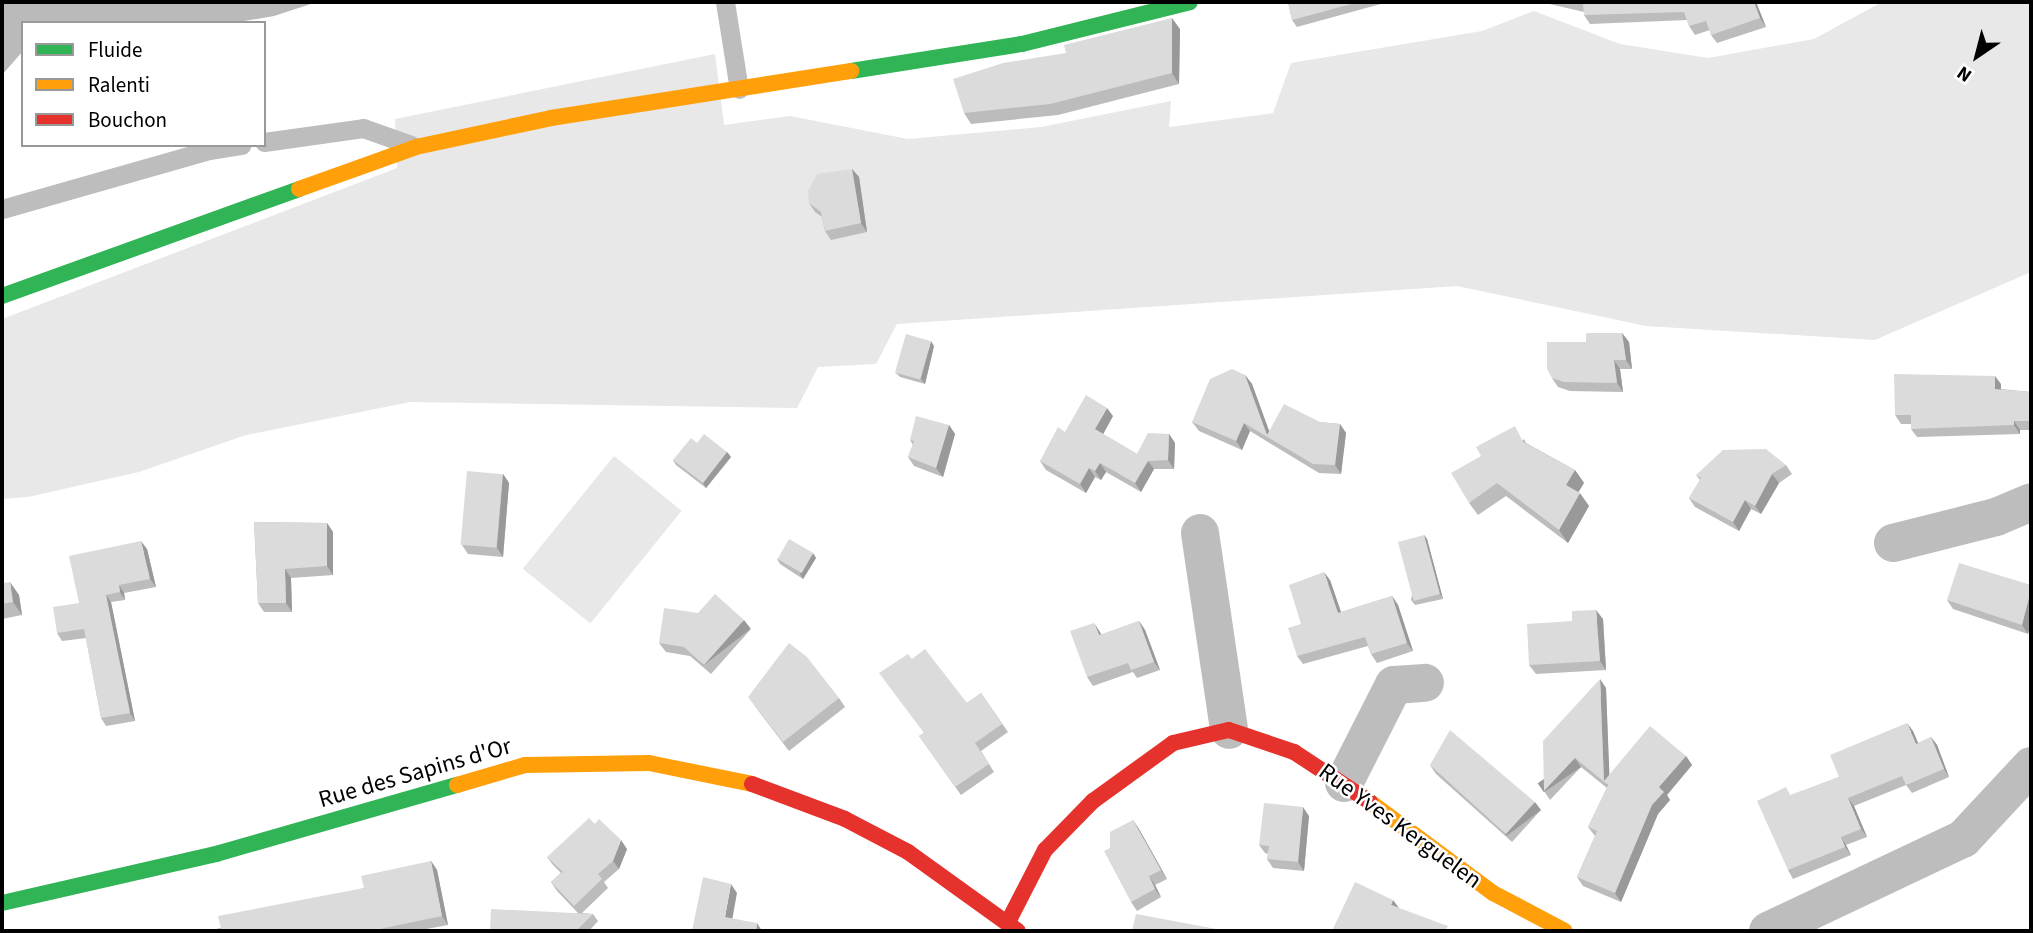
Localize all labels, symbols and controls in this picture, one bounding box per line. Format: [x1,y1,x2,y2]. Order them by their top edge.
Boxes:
legend [21,21,266,147]
north arrow [1942,21,2012,91]
text: Fluide [88,35,142,65]
text: N [1952,59,1978,88]
text: Ralenti [88,70,150,100]
text: Bouchon [88,105,167,135]
street label: Rue des Sapins d'Or [315,732,515,814]
street label: Rue Yves Kerguelen [1313,757,1487,895]

